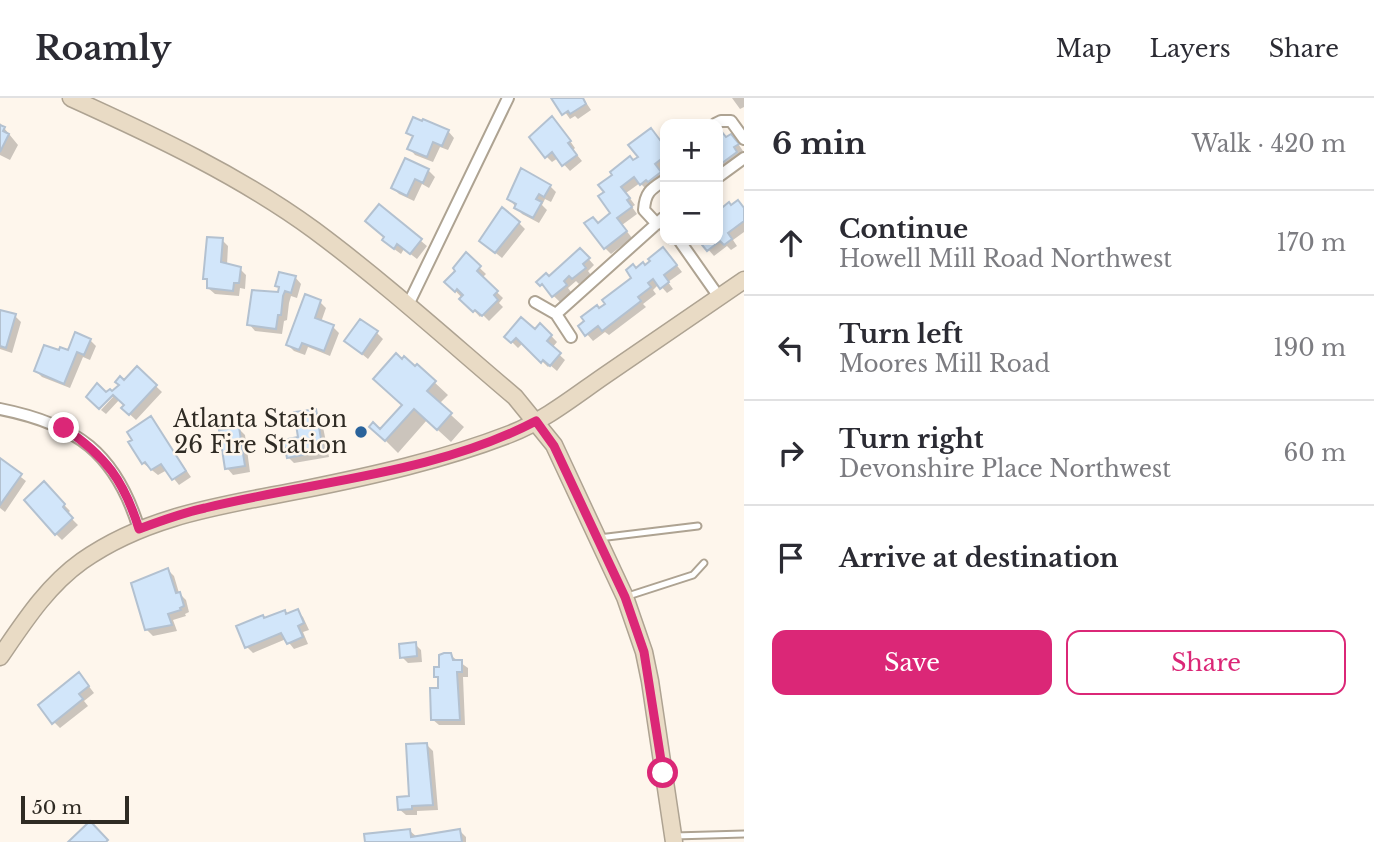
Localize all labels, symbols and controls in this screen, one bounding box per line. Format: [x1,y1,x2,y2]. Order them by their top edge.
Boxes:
text: Roamly [35,28,171,69]
text: Map [1056,34,1112,63]
text: Layers [1150,34,1231,63]
text: Share [1269,34,1339,63]
map controls [660,119,723,245]
button: + [660,119,723,182]
text: 6 min [772,125,866,162]
text: Walk · 420 m [1192,130,1346,158]
button: − [660,182,723,245]
text: Continue [839,213,968,245]
icon: ahead [772,224,810,262]
text: 170 m [1276,229,1346,257]
text: Howell Mill Road Northwest [839,245,1172,273]
text: Turn left [839,318,963,350]
icon: left [772,329,810,367]
text: 190 m [1273,334,1346,362]
text: Moores Mill Road [839,350,1050,378]
place label: Atlanta Station 26 Fire Station [172,405,347,459]
route end [48,412,79,443]
text: Turn right [839,423,984,455]
marker: Atlanta Station 26 Fire Station [353,424,369,440]
icon: right [772,434,810,472]
text: 60 m [1284,439,1346,467]
text: Devonshire Place Northwest [839,455,1171,483]
icon: arrive [772,539,810,577]
text: Arrive at destination [839,542,1119,574]
button: Save [772,630,1052,695]
button: Share [1066,630,1346,695]
route start [647,757,678,788]
scale bar [21,793,130,825]
text: 50 m [32,796,82,819]

